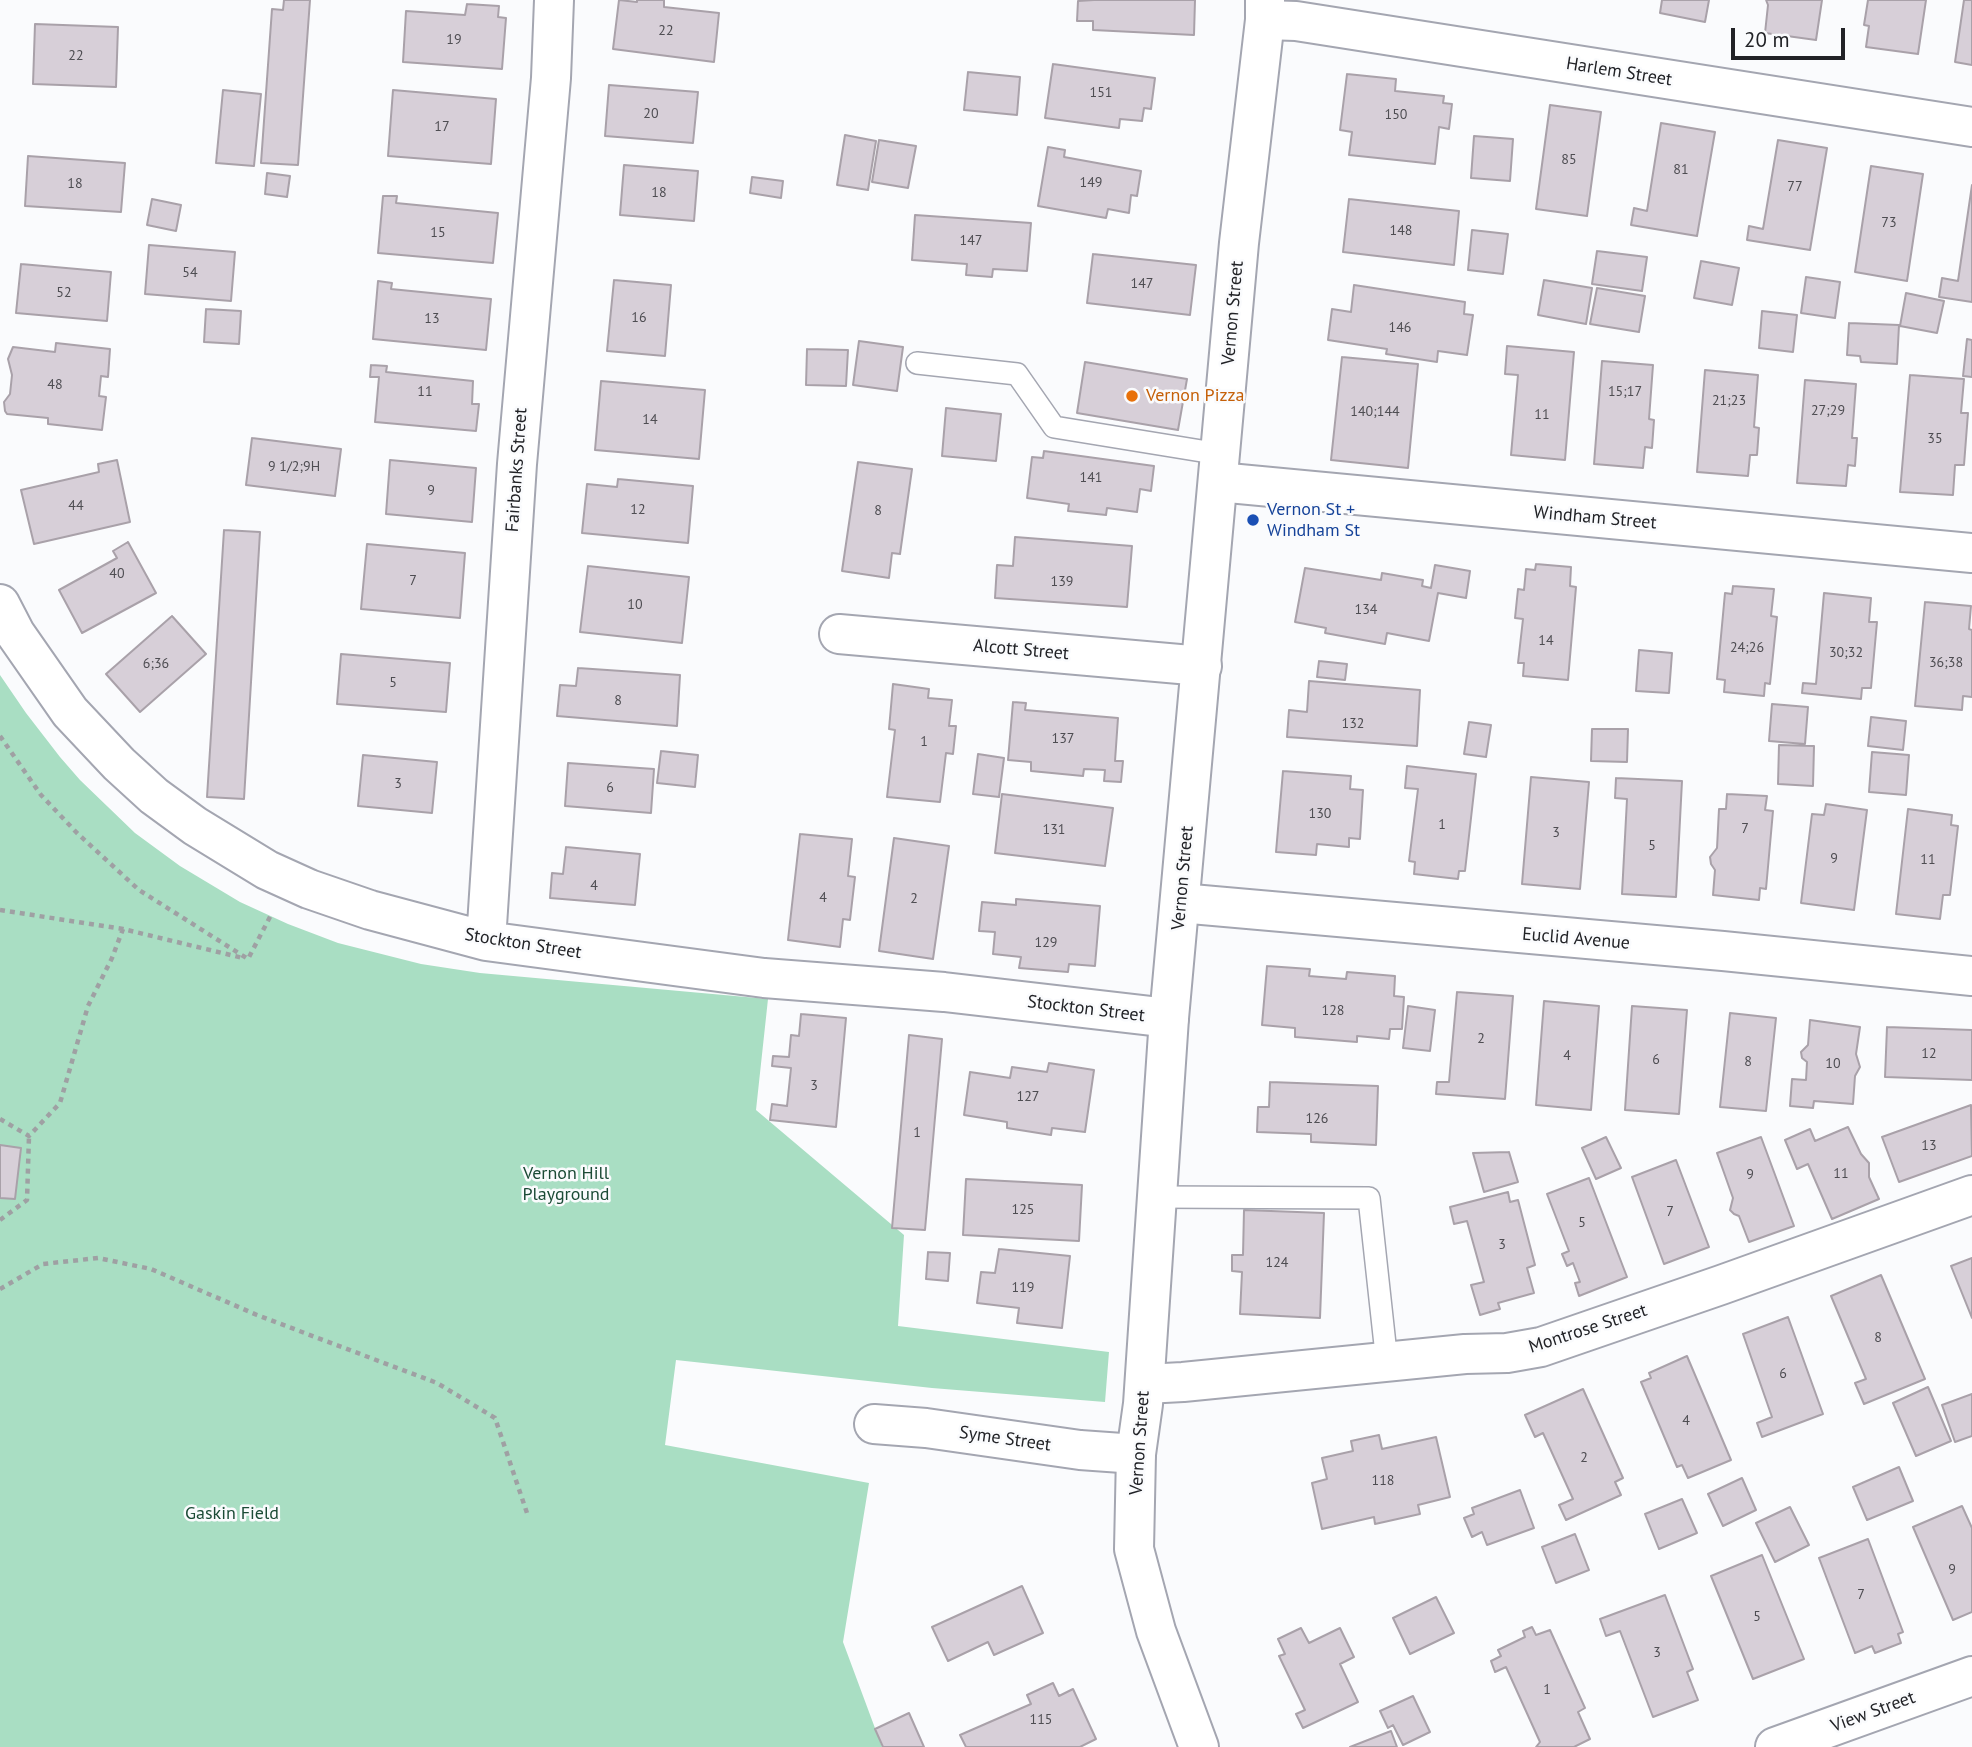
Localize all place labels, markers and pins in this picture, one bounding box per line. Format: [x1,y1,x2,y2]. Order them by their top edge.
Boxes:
place label: Vernon Pizza [1146,385,1244,407]
marker: Vernon Pizza [1124,388,1140,404]
place label: Vernon St + Windham St [1267,499,1360,542]
marker: Vernon St + Windham St [1245,512,1261,528]

